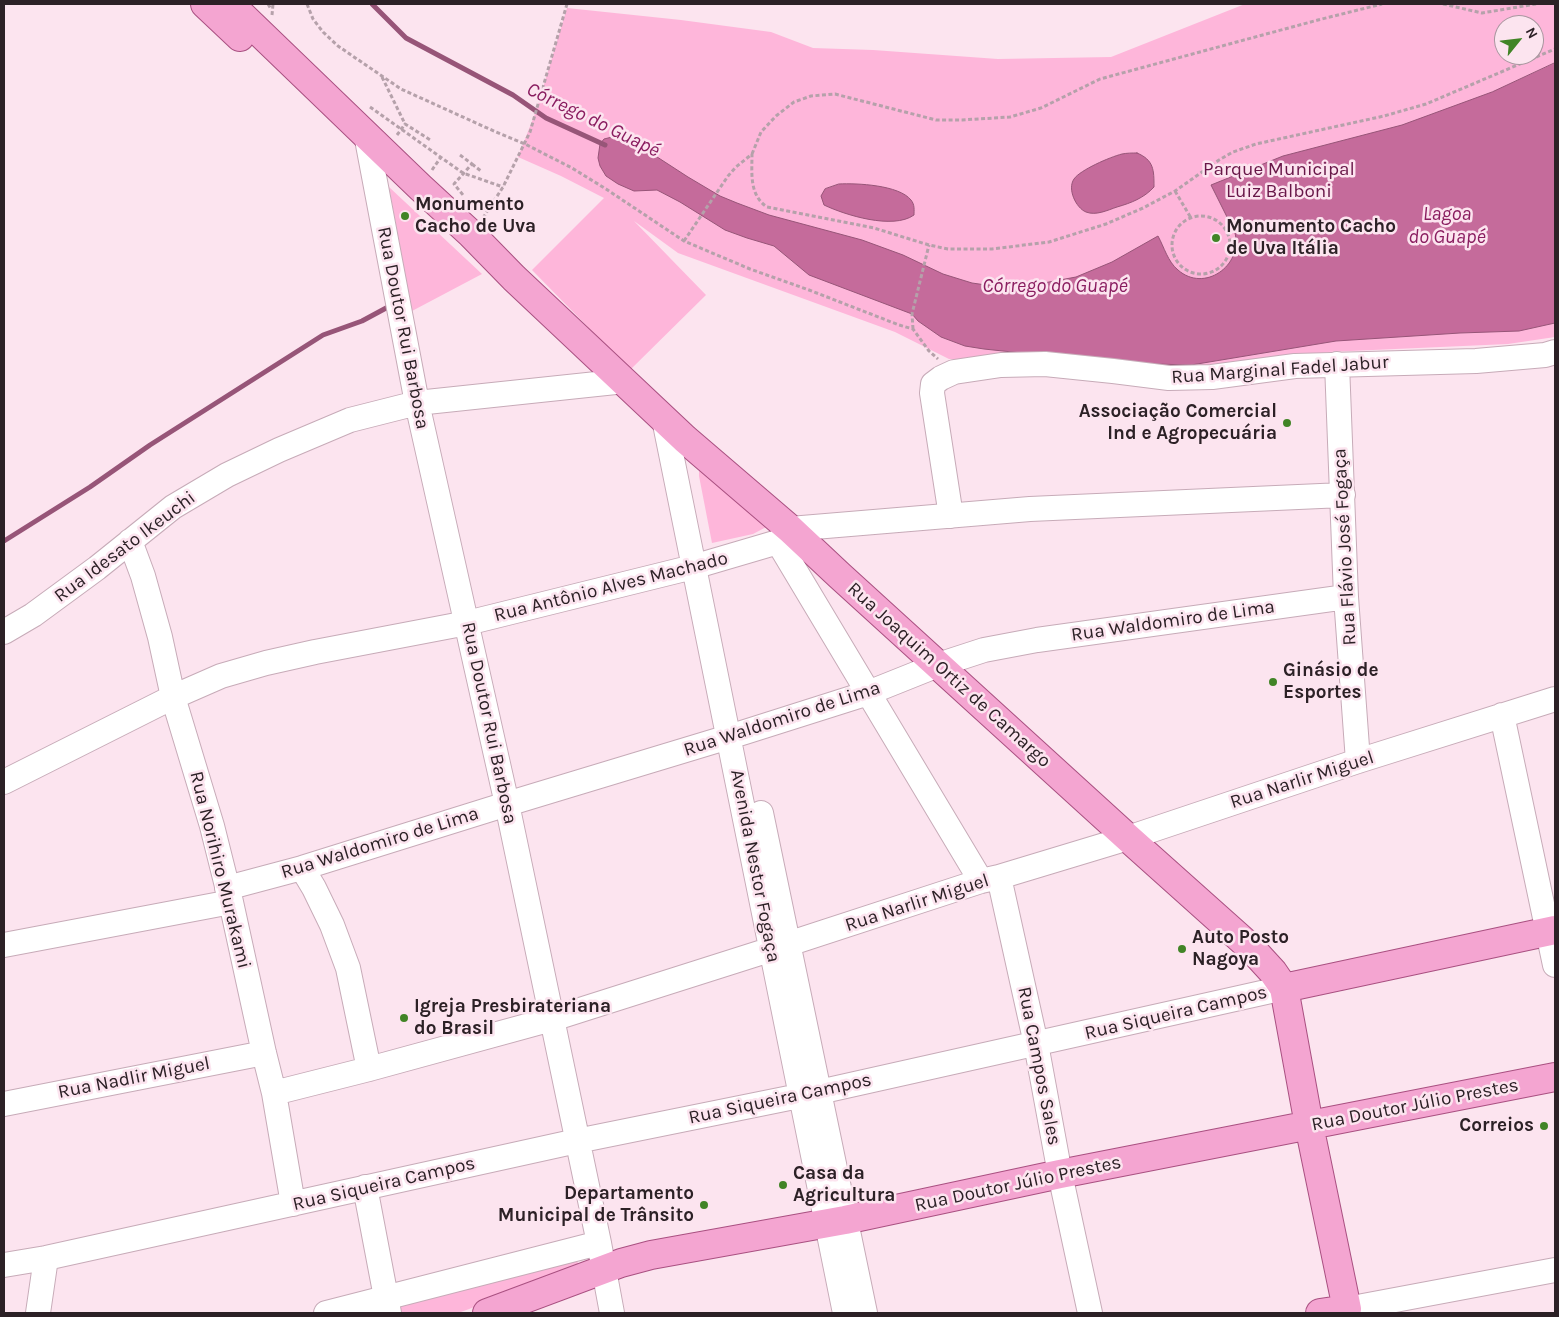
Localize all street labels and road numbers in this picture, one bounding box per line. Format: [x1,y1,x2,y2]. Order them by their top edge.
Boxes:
street label: Rua Doutor Rui Barbosa [372,225,434,431]
street label: Rua Marginal Fadel Jabur [1171,351,1389,389]
street label: Rua Flávio José Fogaça [1328,448,1362,646]
street label: Rua Idesato Ikeuchi [50,486,200,608]
street label: Rua Antônio Alves Machado [492,547,730,627]
street label: Rua Joaquim Ortiz de Camargo [842,577,1056,773]
street label: Rua Waldomiro de Lima [1070,595,1276,647]
street label: Rua Doutor Rui Barbosa [456,620,522,826]
street label: Rua Waldomiro de Lima [681,676,883,762]
street label: Rua Narlir Miguel [1227,746,1377,814]
street label: Avenida Nestor Fogaça [725,768,785,964]
street label: Rua Norihiro Murakami [184,769,256,971]
street label: Rua Waldomiro de Lima [278,802,482,884]
street label: Rua Narlir Miguel [842,869,992,937]
street label: Rua Siqueira Campos [1083,981,1269,1045]
street label: Rua Campos Sales [1012,985,1066,1147]
street label: Rua Nadlir Miguel [56,1052,212,1104]
street label: Rua Siqueira Campos [686,1068,874,1130]
street label: Rua Doutor Júlio Prestes [1310,1074,1520,1136]
street label: Rua Doutor Júlio Prestes [913,1151,1123,1217]
street label: Rua Siqueira Campos [291,1152,477,1216]

